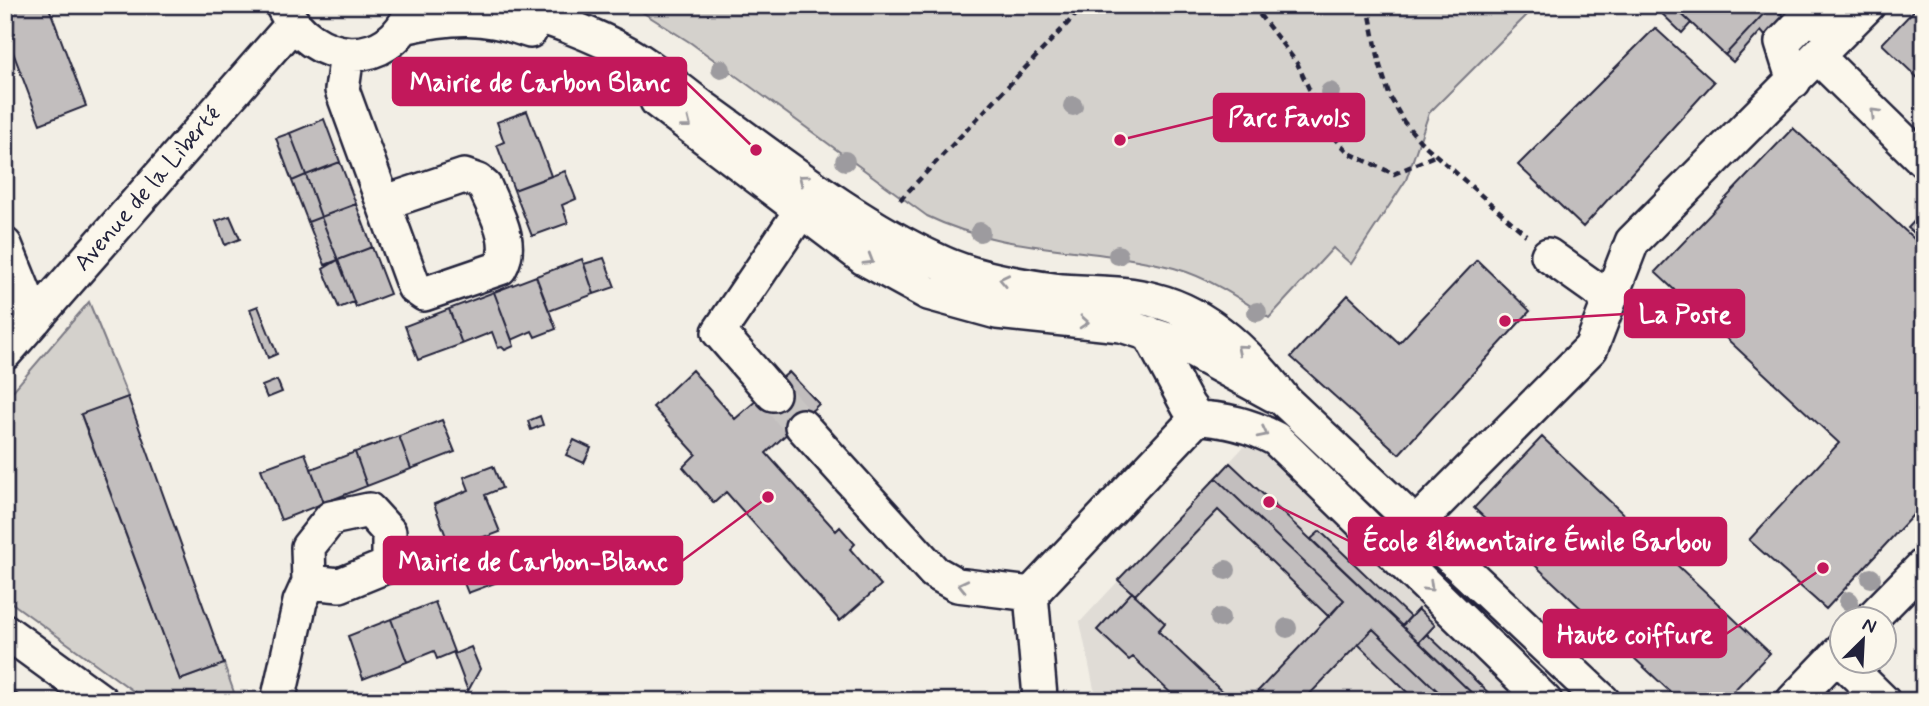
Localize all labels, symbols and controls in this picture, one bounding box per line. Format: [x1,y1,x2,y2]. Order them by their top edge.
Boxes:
callout: Mairie de Carbon Blanc [393,58,686,105]
text: Mairie de Carbon Blanc [410,67,670,101]
callout: Parc Favols [1214,94,1364,141]
street label: Avenue de la Liberté [68,100,229,278]
text: Parc Favols [1228,102,1351,136]
one-way arrow [1870,109,1883,122]
one-way arrow [679,115,691,128]
one-way arrow [798,175,811,187]
one-way arrow [861,252,874,265]
one-way arrow [998,274,1010,288]
callout: La Poste [1625,290,1744,337]
text: La Poste [1639,299,1732,333]
one-way arrow [1079,314,1090,329]
one-way arrow [1236,345,1248,358]
one-way arrow [1256,424,1268,438]
callout: École élémentaire Émile Barbou [1349,518,1726,565]
text: École élémentaire Émile Barbou [1363,524,1711,560]
callout: Mairie de Carbon-Blanc [384,537,682,584]
text: Mairie de Carbon-Blanc [398,546,668,580]
one-way arrow [958,578,970,593]
one-way arrow [1421,579,1434,592]
north arrow [1828,604,1898,674]
callout: Haute coiffure [1544,610,1726,657]
text: N [1858,612,1880,640]
text: Haute coiffure [1557,619,1713,653]

